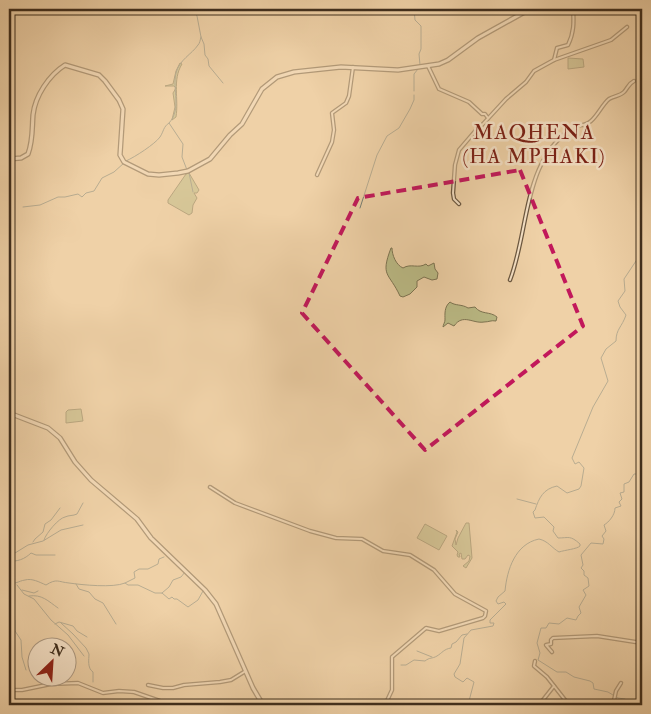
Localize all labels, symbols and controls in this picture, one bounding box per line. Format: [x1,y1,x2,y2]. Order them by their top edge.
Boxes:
district label: MAQHENA (HA MPHAKI) [462,119,606,170]
north arrow [28,636,78,686]
text: N [47,640,67,661]

